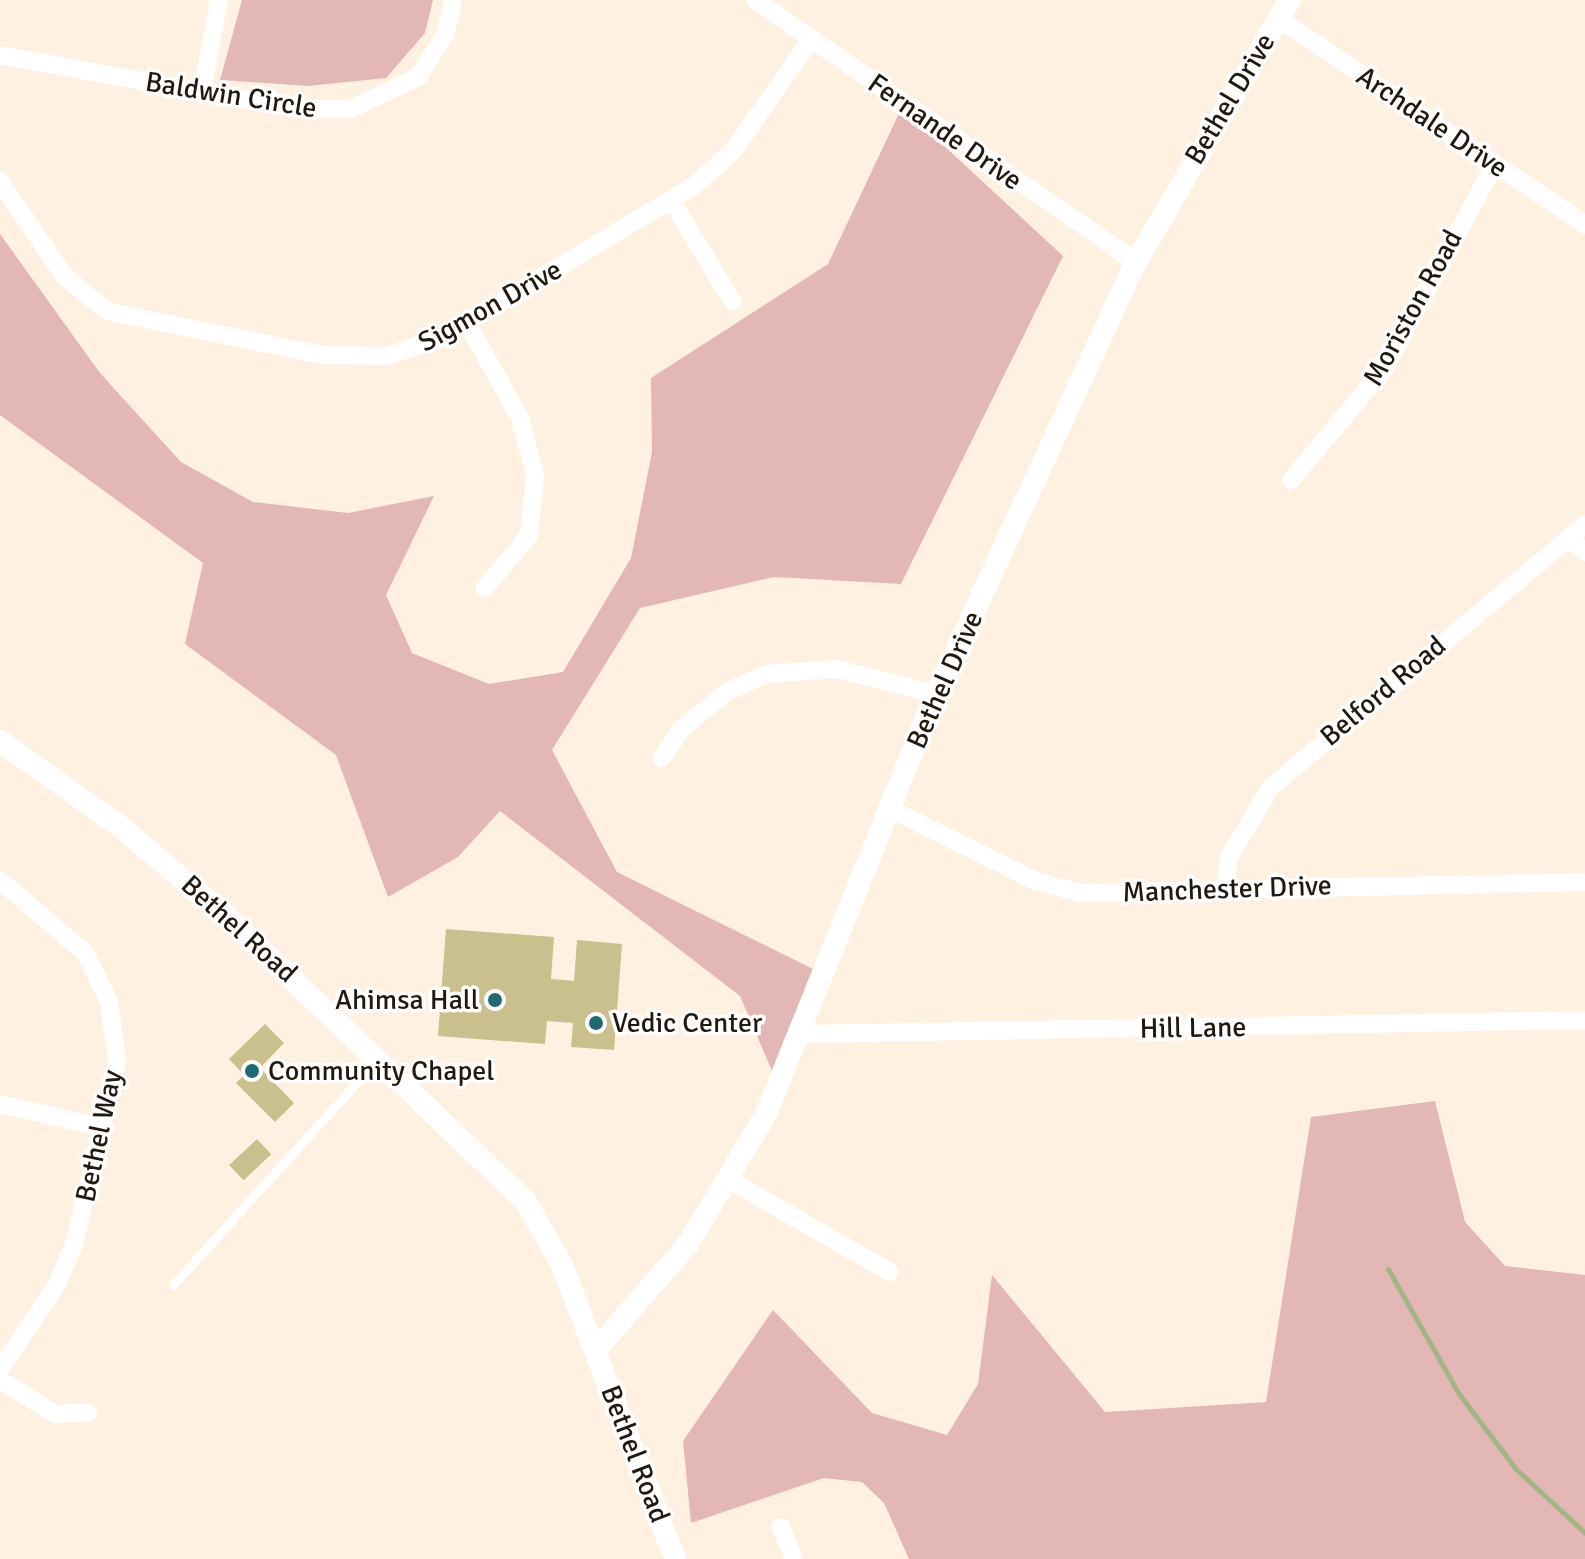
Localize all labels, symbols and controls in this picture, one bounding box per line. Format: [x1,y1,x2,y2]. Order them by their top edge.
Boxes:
street label: Bethel Drive [1178,27,1282,171]
street label: Archdale Drive [1350,59,1514,185]
street label: Baldwin Circle [143,65,319,125]
street label: Fernande Drive [861,66,1029,198]
street label: Moriston Road [1356,224,1470,392]
street label: Sigmon Drive [412,253,568,359]
street label: Bethel Drive [900,606,990,754]
street label: Belford Road [1313,629,1453,753]
street label: Bethel Road [174,868,304,990]
street label: Manchester Drive [1122,869,1332,909]
place label: Ahimsa Hall [335,983,479,1017]
marker: Ahimsa Hall [486,991,504,1009]
place label: Vedic Center [612,1006,762,1040]
street label: Hill Lane [1139,1010,1247,1046]
marker: Vedic Center [587,1014,605,1032]
place label: Community Chapel [268,1054,495,1088]
marker: Community Chapel [243,1062,261,1080]
street label: Bethel Way [69,1067,129,1205]
street label: Bethel Road [593,1381,677,1527]

